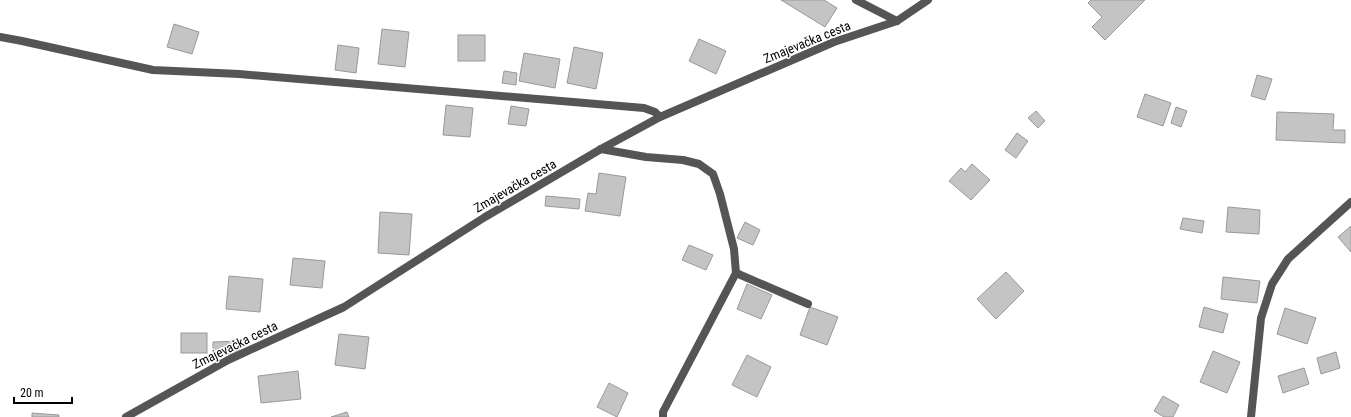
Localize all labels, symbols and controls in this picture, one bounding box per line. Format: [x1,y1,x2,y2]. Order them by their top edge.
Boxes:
street label: Zmajevačka cesta [761,18,853,66]
street label: Zmajevačka cesta [471,156,559,216]
street label: Zmajevačka cesta [190,318,280,372]
scale bar [14,379,72,405]
text: 20 m [20,386,44,400]

